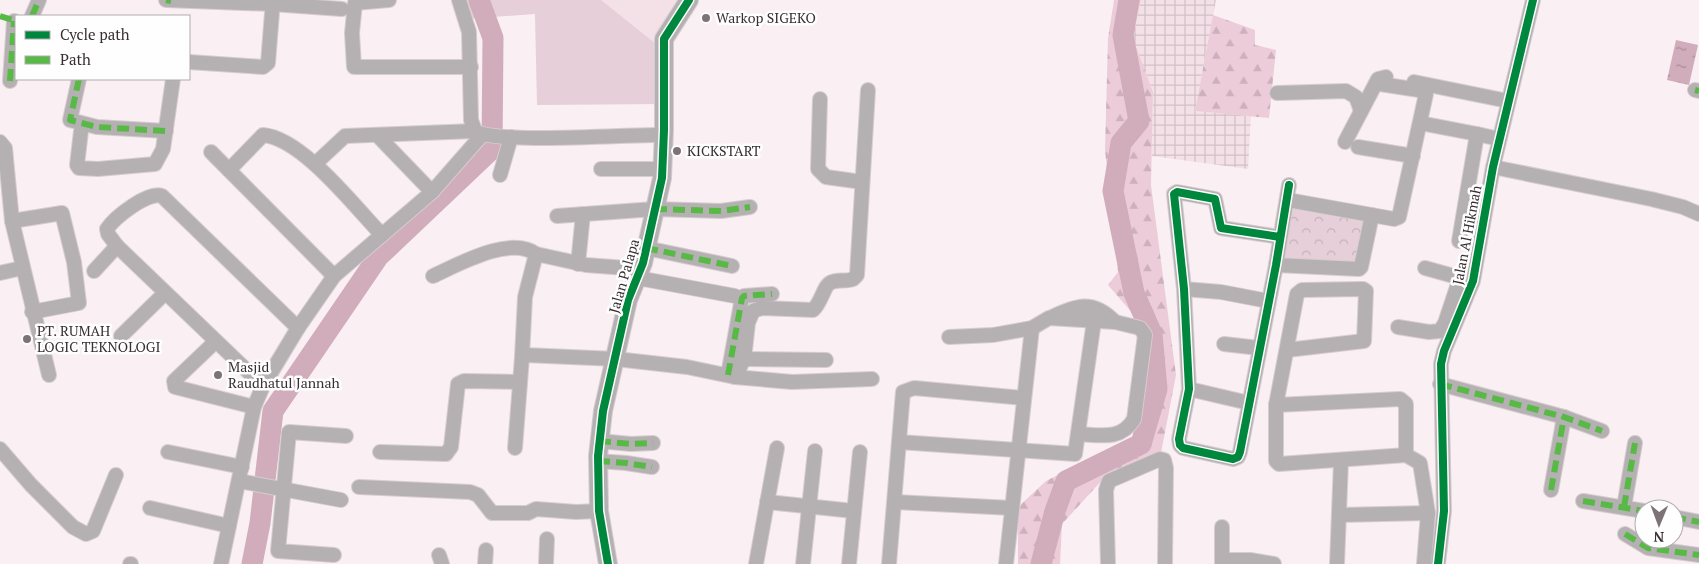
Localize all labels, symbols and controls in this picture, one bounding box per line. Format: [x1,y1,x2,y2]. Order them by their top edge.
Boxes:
place label: Warkop SIGEKO [716,8,816,27]
marker: Warkop SIGEKO [700,12,712,24]
legend [15,15,190,80]
text: Cycle path [60,24,130,44]
text: Path [60,49,91,69]
place label: KICKSTART [687,141,761,160]
marker: KICKSTART [671,145,683,157]
street label: Jalan Al Hikmah [1448,184,1485,286]
street label: Jalan Palapa [604,236,643,315]
place label: PT. RUMAH LOGIC TEKNOLOGI [37,321,160,356]
marker: PT. RUMAH LOGIC TEKNOLOGI [21,333,33,345]
place label: Masjid Raudhatul Jannah [228,357,340,392]
marker: Masjid Raudhatul Jannah [212,369,224,381]
north arrow [1634,499,1684,549]
text: N [1653,528,1664,547]

